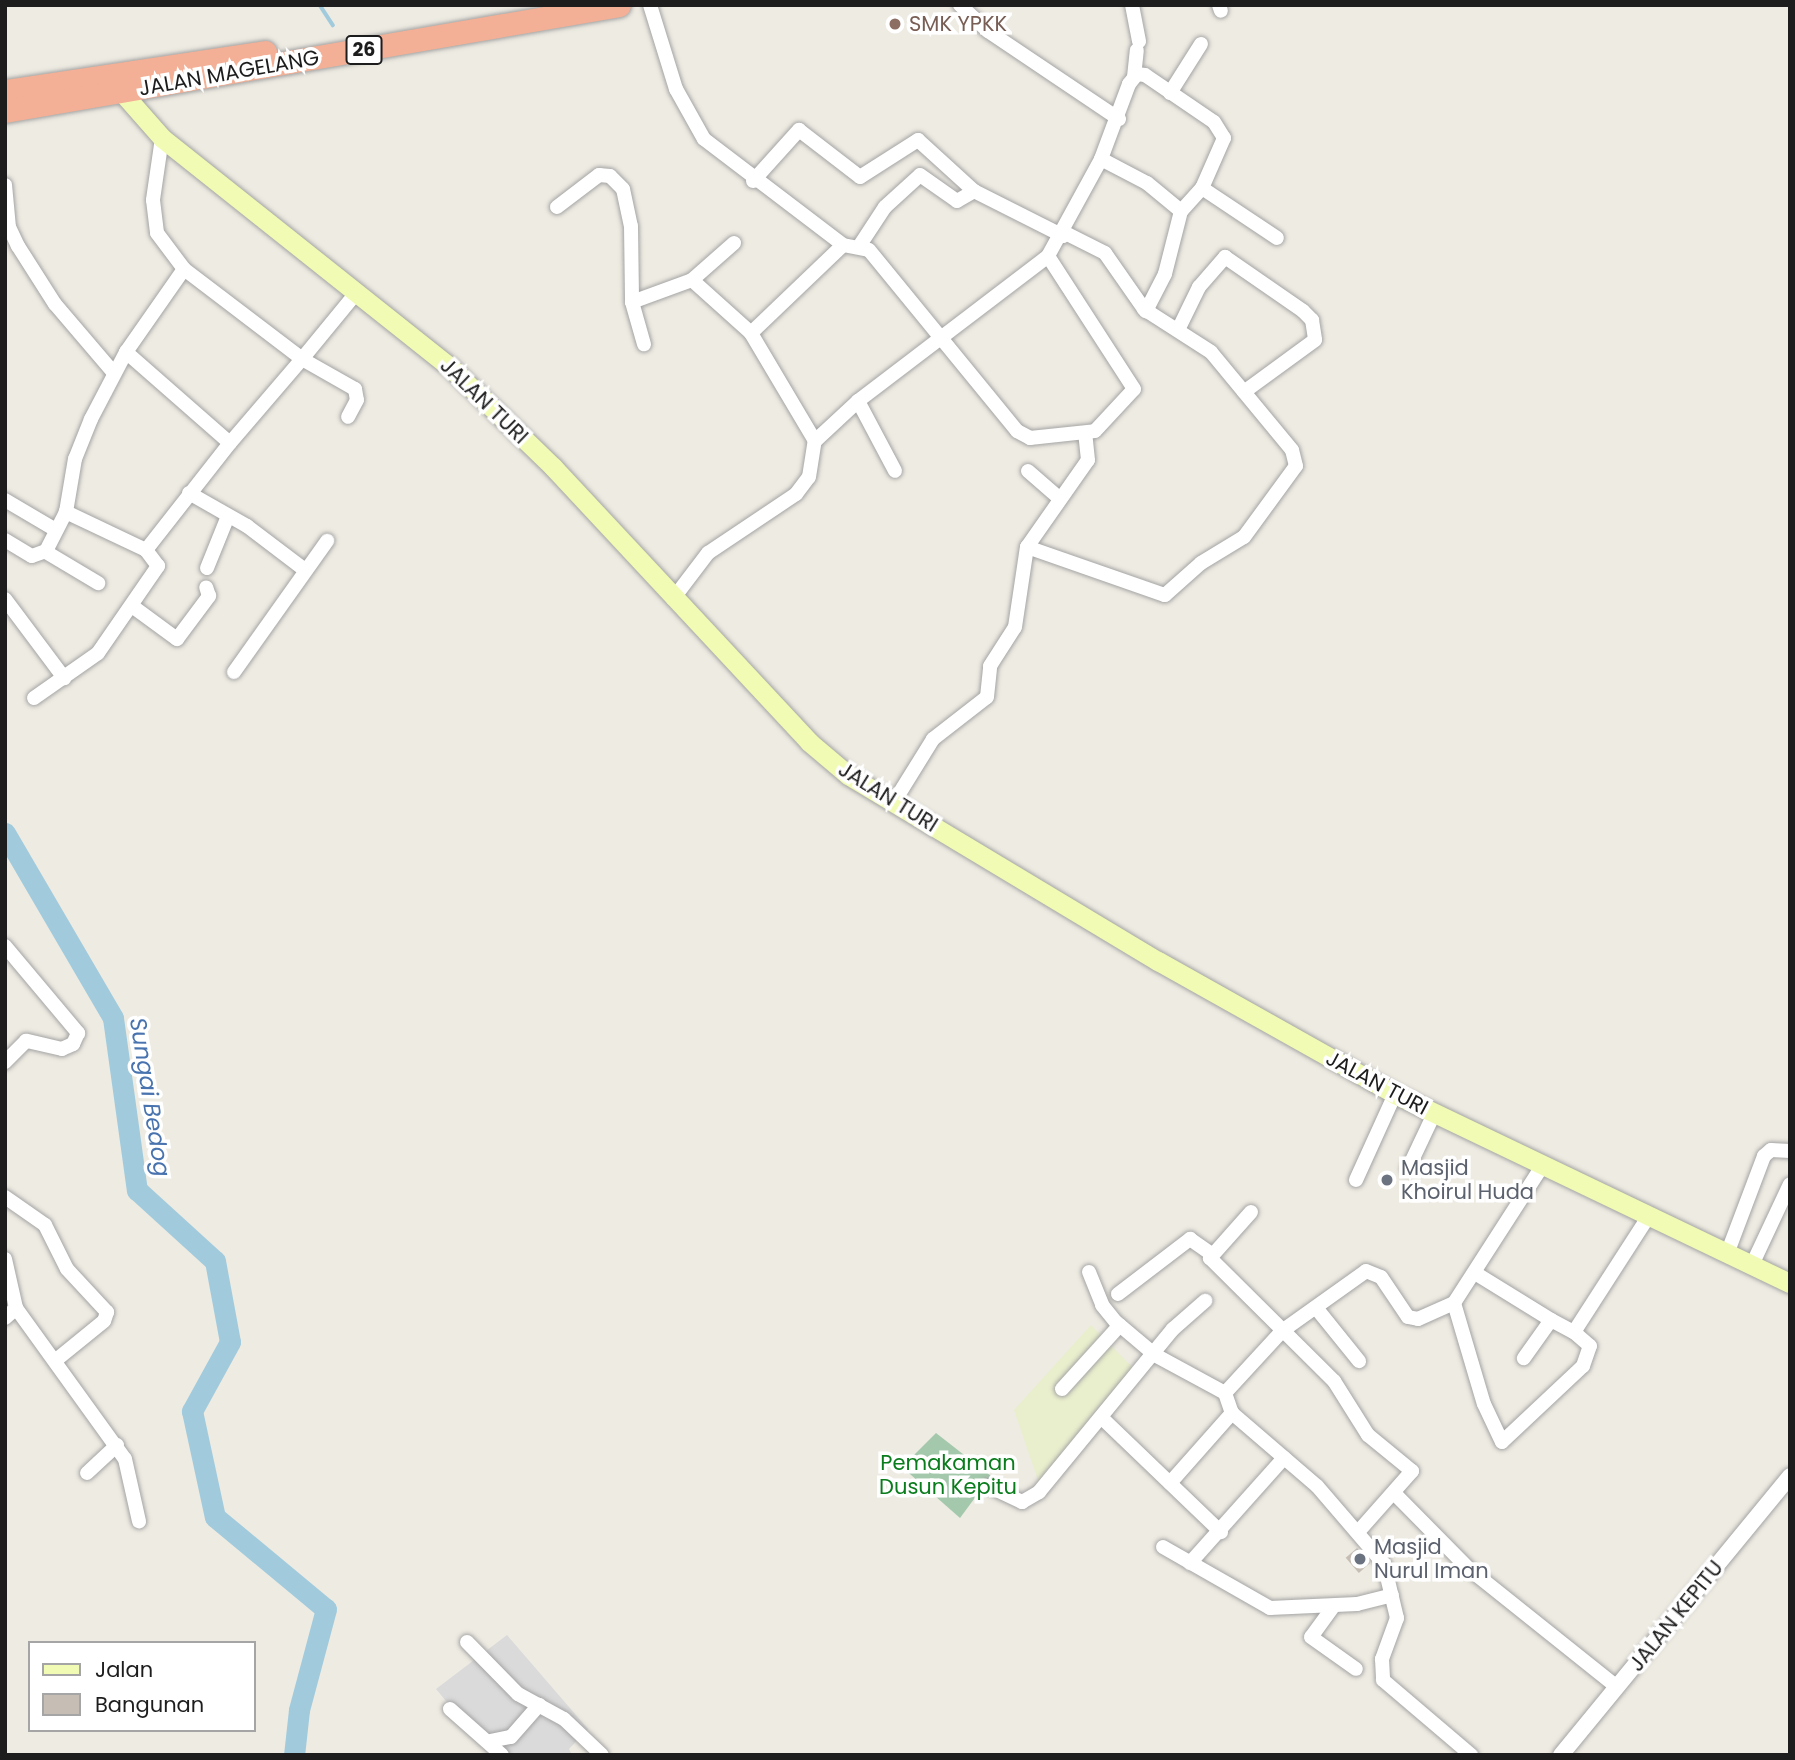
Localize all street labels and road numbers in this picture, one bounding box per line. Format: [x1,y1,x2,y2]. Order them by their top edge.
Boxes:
road number: 26 [345,34,383,66]
street label: JALAN MAGELANG [137,45,321,101]
street label: JALAN TURI [435,353,533,449]
street label: JALAN TURI [834,757,942,837]
street label: JALAN TURI [1321,1046,1433,1120]
street label: JALAN KEPITU [1624,1556,1728,1676]

